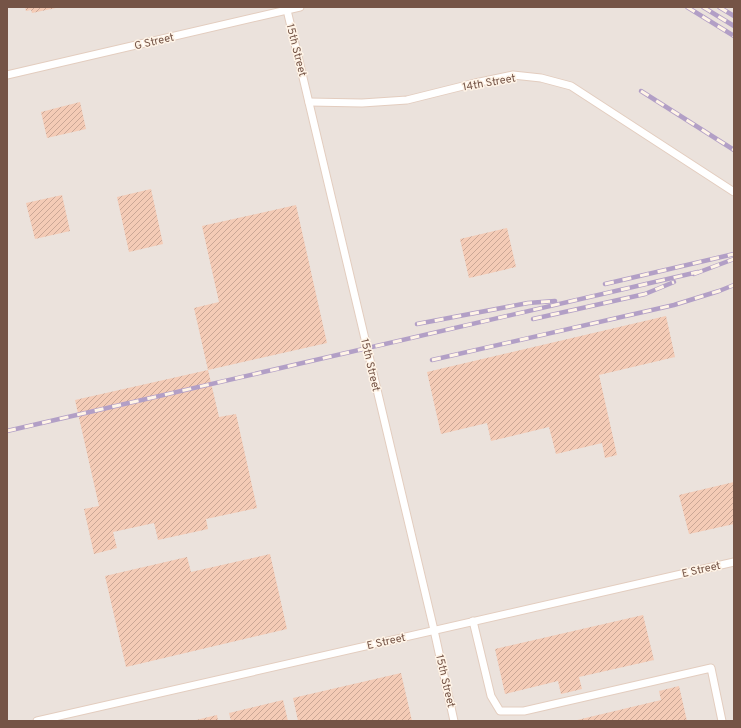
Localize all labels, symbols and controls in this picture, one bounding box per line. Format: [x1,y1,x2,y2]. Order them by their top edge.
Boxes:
street label: 15th Street [283,22,309,78]
street label: G Street [133,31,176,53]
street label: 14th Street [462,71,517,95]
street label: 15th Street [357,337,383,393]
street label: E Street [680,559,722,581]
street label: E Street [365,631,407,653]
street label: 15th Street [432,653,458,709]

